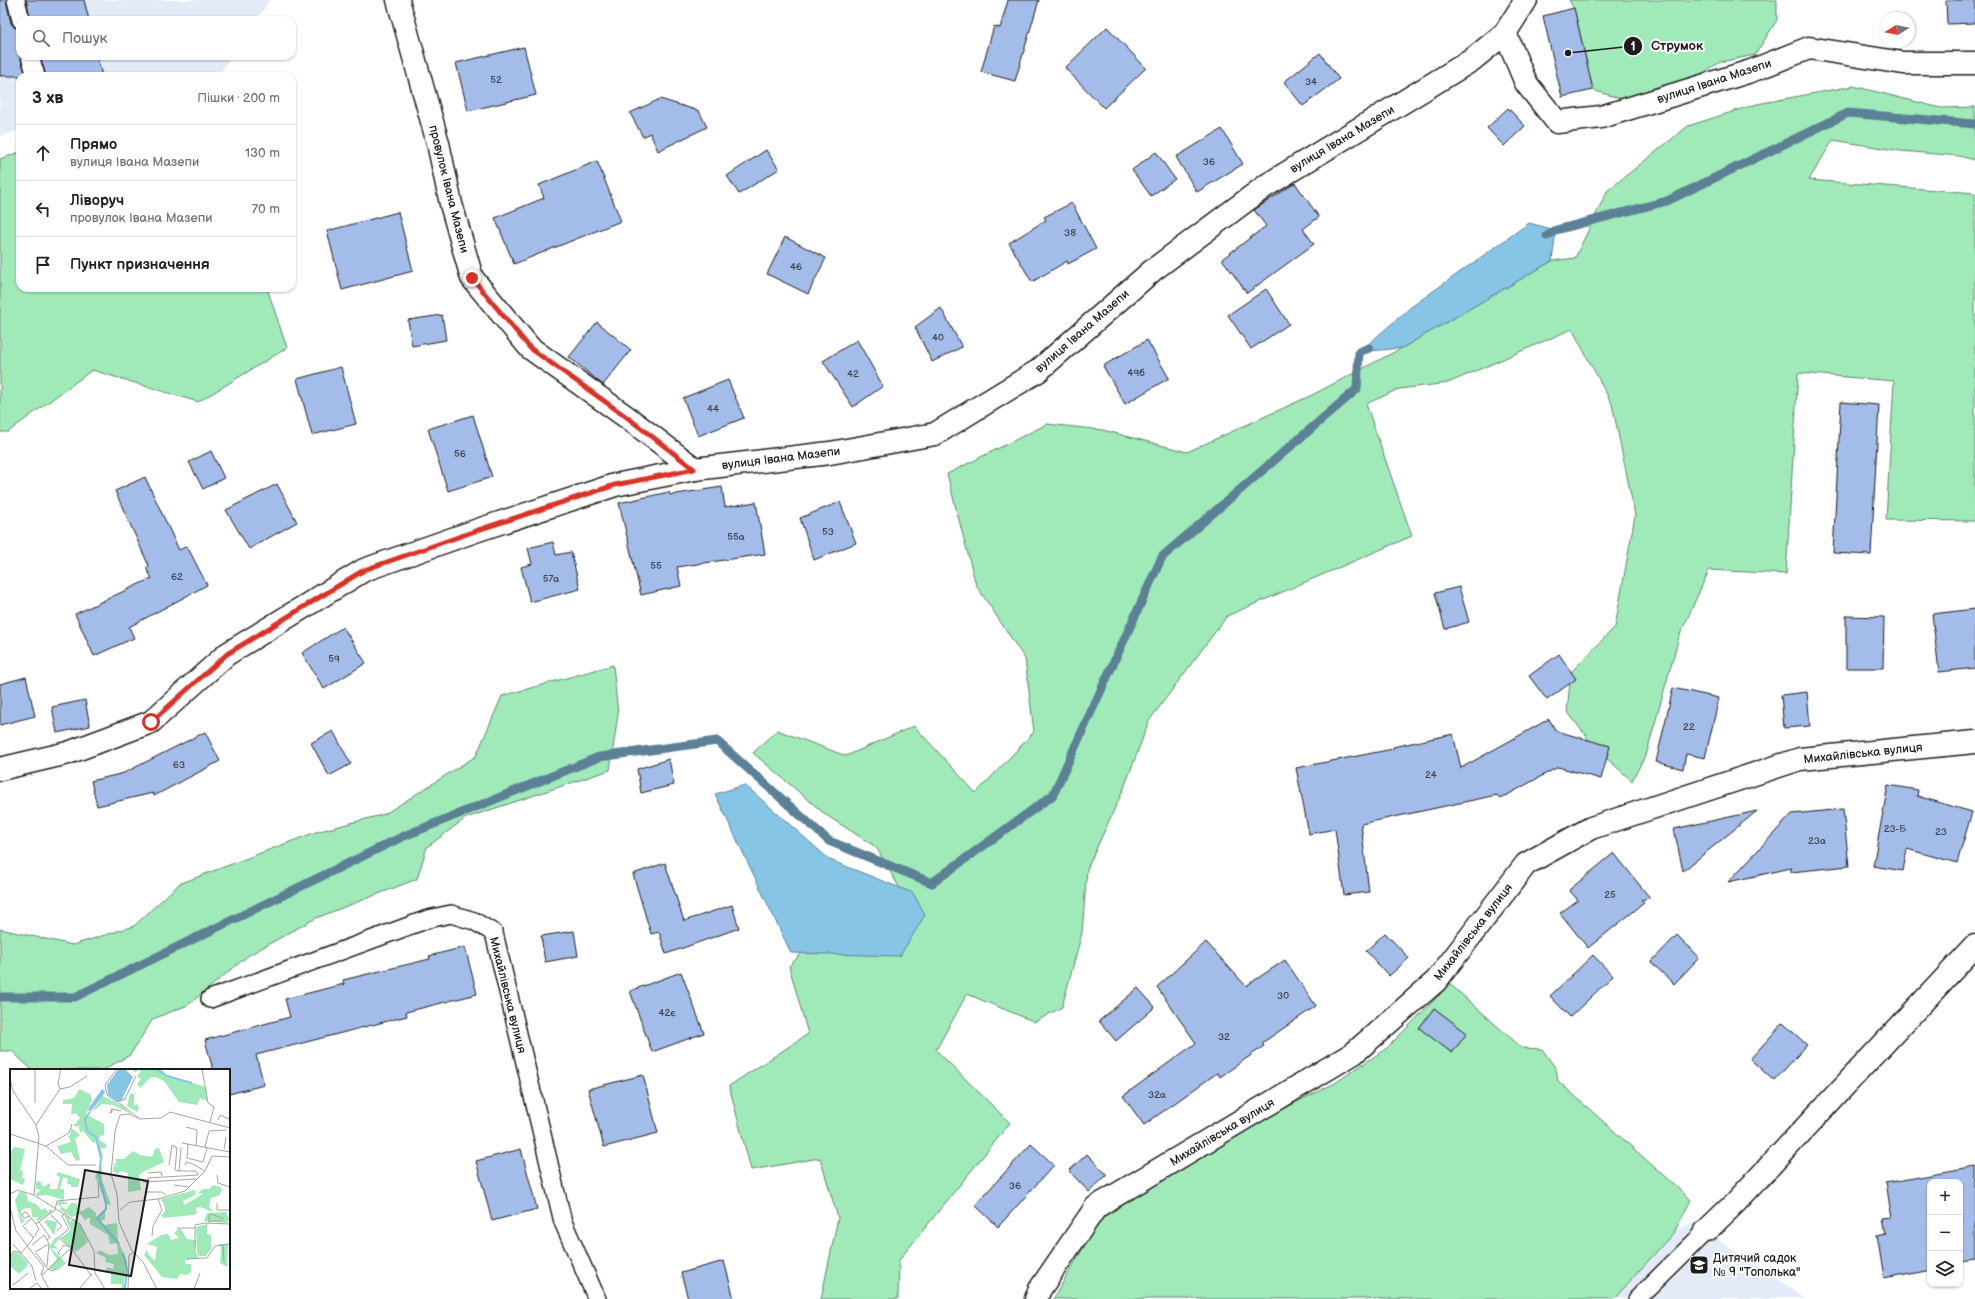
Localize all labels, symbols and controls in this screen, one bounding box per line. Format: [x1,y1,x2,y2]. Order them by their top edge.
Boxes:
north arrow [1879,12,1915,48]
search box [16,16,296,60]
icon: search [30,27,52,49]
text: Пошук [62,29,108,48]
callout: Струмок [1623,33,1711,58]
text: Струмок [1651,38,1704,54]
text: 1 [1630,39,1636,54]
street label: вулиця Івана Мазепи [1655,56,1773,107]
house number: 52 [490,74,502,86]
house number: 34 [1305,76,1317,88]
text: 3 хв [32,88,64,108]
text: Пішки · 200 m [197,90,280,106]
street label: вулиця Івана Мазепи [1287,102,1397,177]
street label: провулок Івана Мазепи [425,123,472,255]
text: Прямо [70,135,117,154]
icon: ahead [32,142,54,164]
text: 130 m [245,145,280,161]
text: вулиця Івана Мазепи [70,154,199,170]
house number: 36 [1203,156,1215,168]
text: Ліворуч [70,191,124,210]
icon: left [32,198,54,220]
text: 70 m [252,201,280,217]
text: провулок Івана Мазепи [70,210,213,226]
house number: 38 [1064,227,1076,239]
icon: arrive [32,254,54,276]
text: Пункт призначення [70,255,210,274]
house number: 46 [790,261,802,273]
route end [463,269,481,287]
street label: вулиця Івана Мазепи [1032,287,1132,376]
house number: 40 [932,332,944,344]
house number: 49б [1127,367,1145,379]
house number: 42 [847,368,859,380]
house number: 44 [707,403,719,415]
street label: вулиця Івана Мазепи [721,444,841,473]
house number: 56 [454,448,466,460]
house number: 53 [822,526,834,538]
house number: 55а [727,531,745,543]
house number: 55 [650,560,662,572]
house number: 62 [171,571,183,583]
house number: 57а [543,573,559,585]
house number: 59 [328,653,340,665]
route start [142,713,160,731]
house number: 22 [1683,721,1695,733]
street label: Михайлівська вулиця [1803,740,1924,767]
house number: 63 [173,759,185,771]
house number: 24 [1425,769,1437,781]
house number: 23-Б [1884,823,1906,835]
house number: 23 [1935,826,1947,838]
house number: 23а [1808,835,1826,847]
street label: Михайлівська вулиця [1431,880,1516,984]
house number: 25 [1604,889,1616,901]
street label: Михайлівська вулиця [486,935,529,1055]
house number: 30 [1277,990,1289,1002]
house number: 42є [658,1007,676,1019]
house number: 32 [1218,1031,1230,1043]
inset map [10,1069,230,1289]
house number: 32а [1148,1089,1166,1101]
street label: Михайлівська вулиця [1167,1095,1278,1170]
map controls [1927,1179,1963,1287]
button: + [1927,1179,1963,1215]
house number: 36 [1009,1180,1021,1192]
button: − [1927,1215,1963,1251]
place label: Дитячий садок № 9 "Тополька" [1713,1251,1801,1280]
button: layers [1927,1251,1963,1287]
school or university icon: Дитячий садок № 9 "Тополька" [1688,1254,1710,1276]

